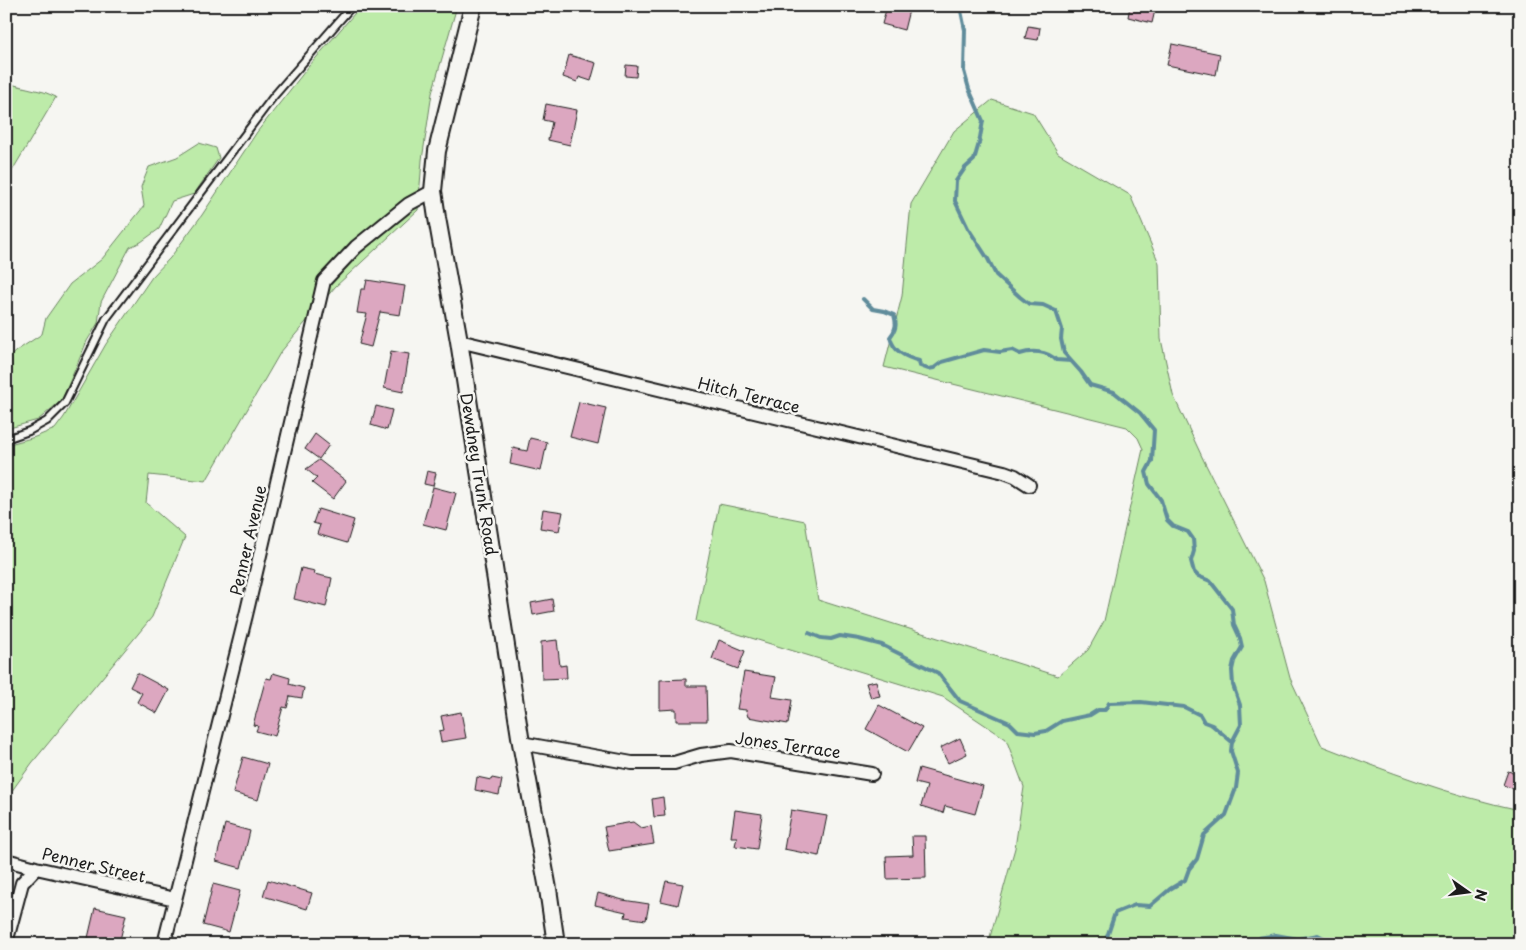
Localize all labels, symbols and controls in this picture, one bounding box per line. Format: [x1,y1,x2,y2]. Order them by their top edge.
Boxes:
street label: Hitch Terrace [695,370,803,418]
street label: Dewdney Trunk Road [455,391,505,557]
street label: Penner Avenue [223,482,271,598]
street label: Jones Terrace [734,725,842,763]
street label: Penner Street [40,840,149,888]
north arrow [1444,868,1494,918]
text: N [1470,887,1493,903]

